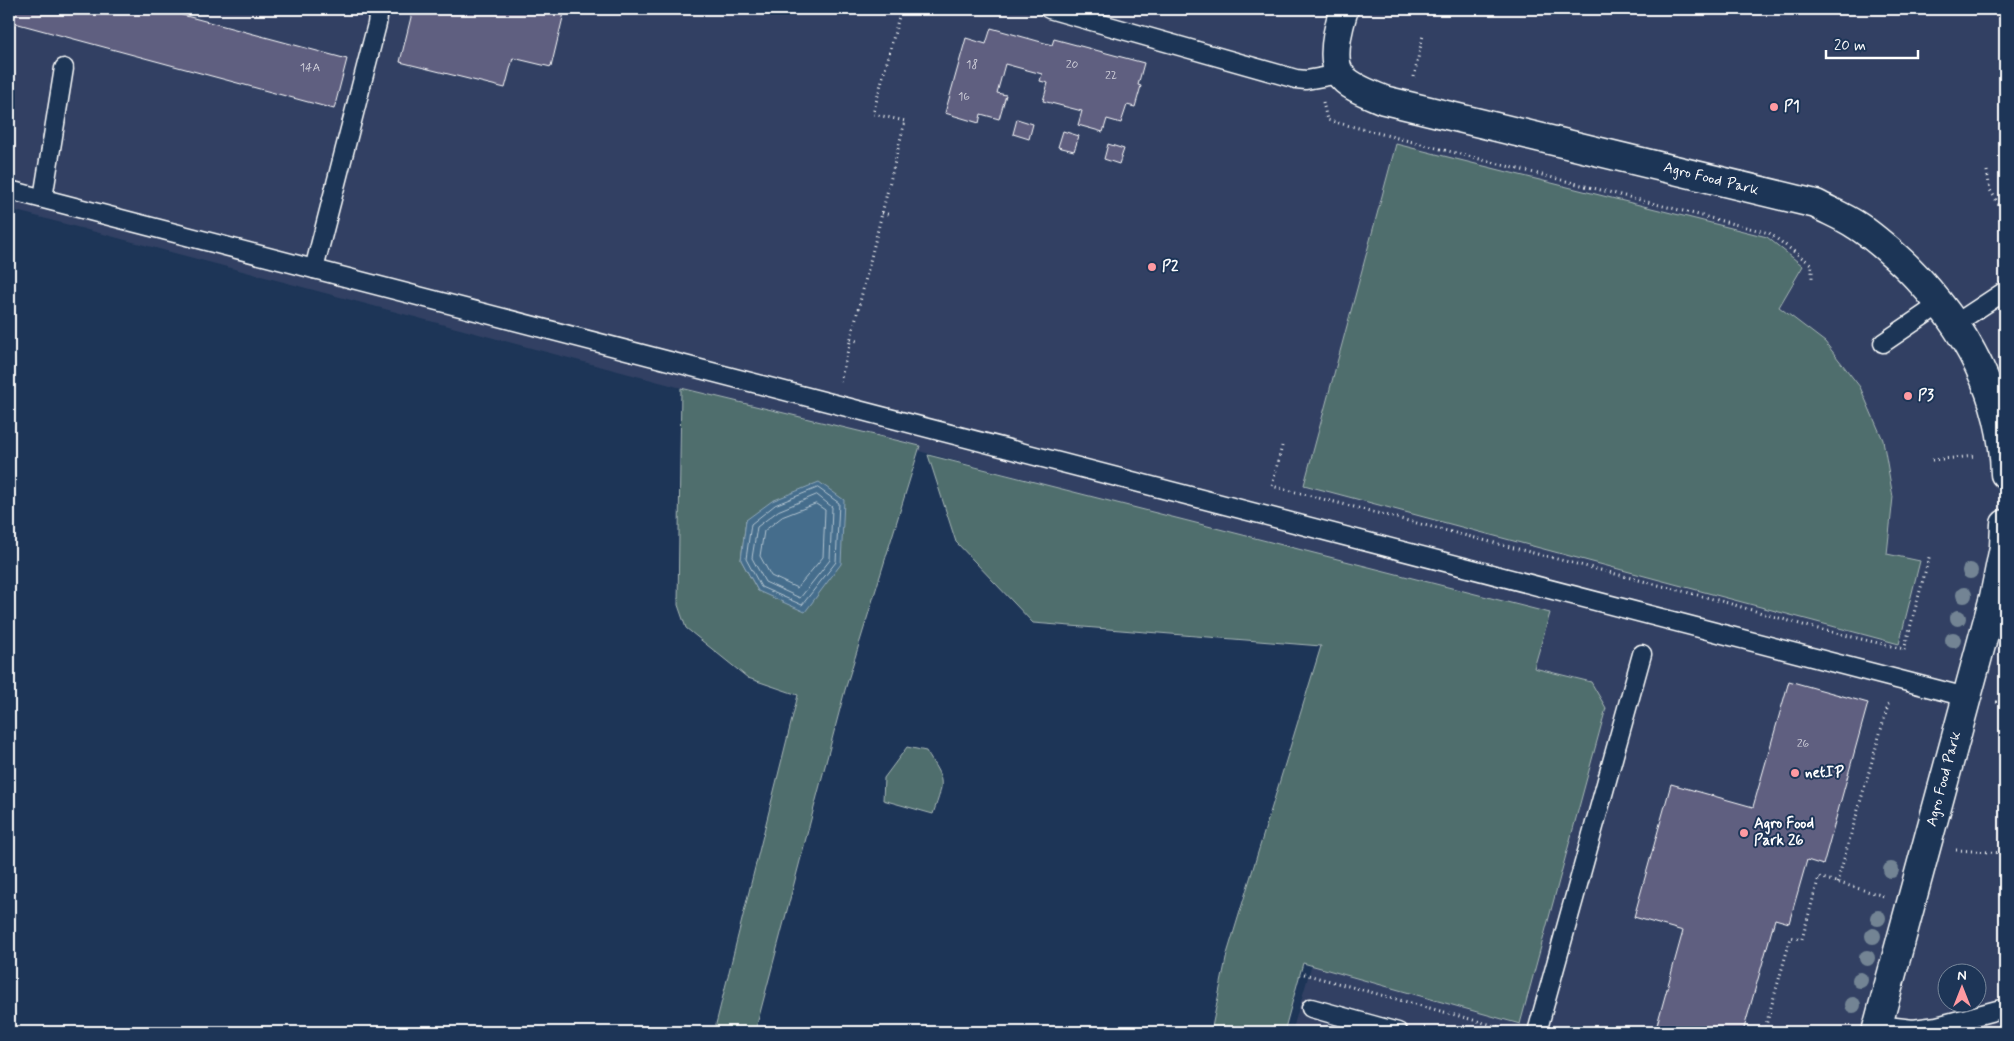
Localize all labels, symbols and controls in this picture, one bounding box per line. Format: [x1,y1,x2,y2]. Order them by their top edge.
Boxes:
scale bar [1826,28,1919,60]
text: 20 m [1834,36,1866,56]
house number: 18 [966,57,978,73]
house number: 20 [1066,57,1079,73]
house number: 14A [300,60,320,76]
house number: 22 [1105,68,1117,84]
house number: 16 [958,89,970,105]
place label: P1 [1784,97,1800,117]
marker: P1 [1768,101,1780,113]
street label: Agro Food Park [1661,157,1761,201]
place label: P2 [1162,257,1179,277]
marker: P2 [1146,261,1158,273]
place label: P3 [1918,386,1934,406]
marker: P3 [1902,390,1914,402]
street label: Agro Food Park [1922,729,1966,829]
house number: 26 [1797,736,1810,752]
place label: netIP [1805,763,1844,783]
marker: netIP [1789,767,1801,779]
place label: Agro Food Park 26 [1754,814,1814,851]
marker: Agro Food Park 26 [1738,827,1750,839]
north arrow [1936,964,1986,1014]
text: N [1957,967,1967,985]

